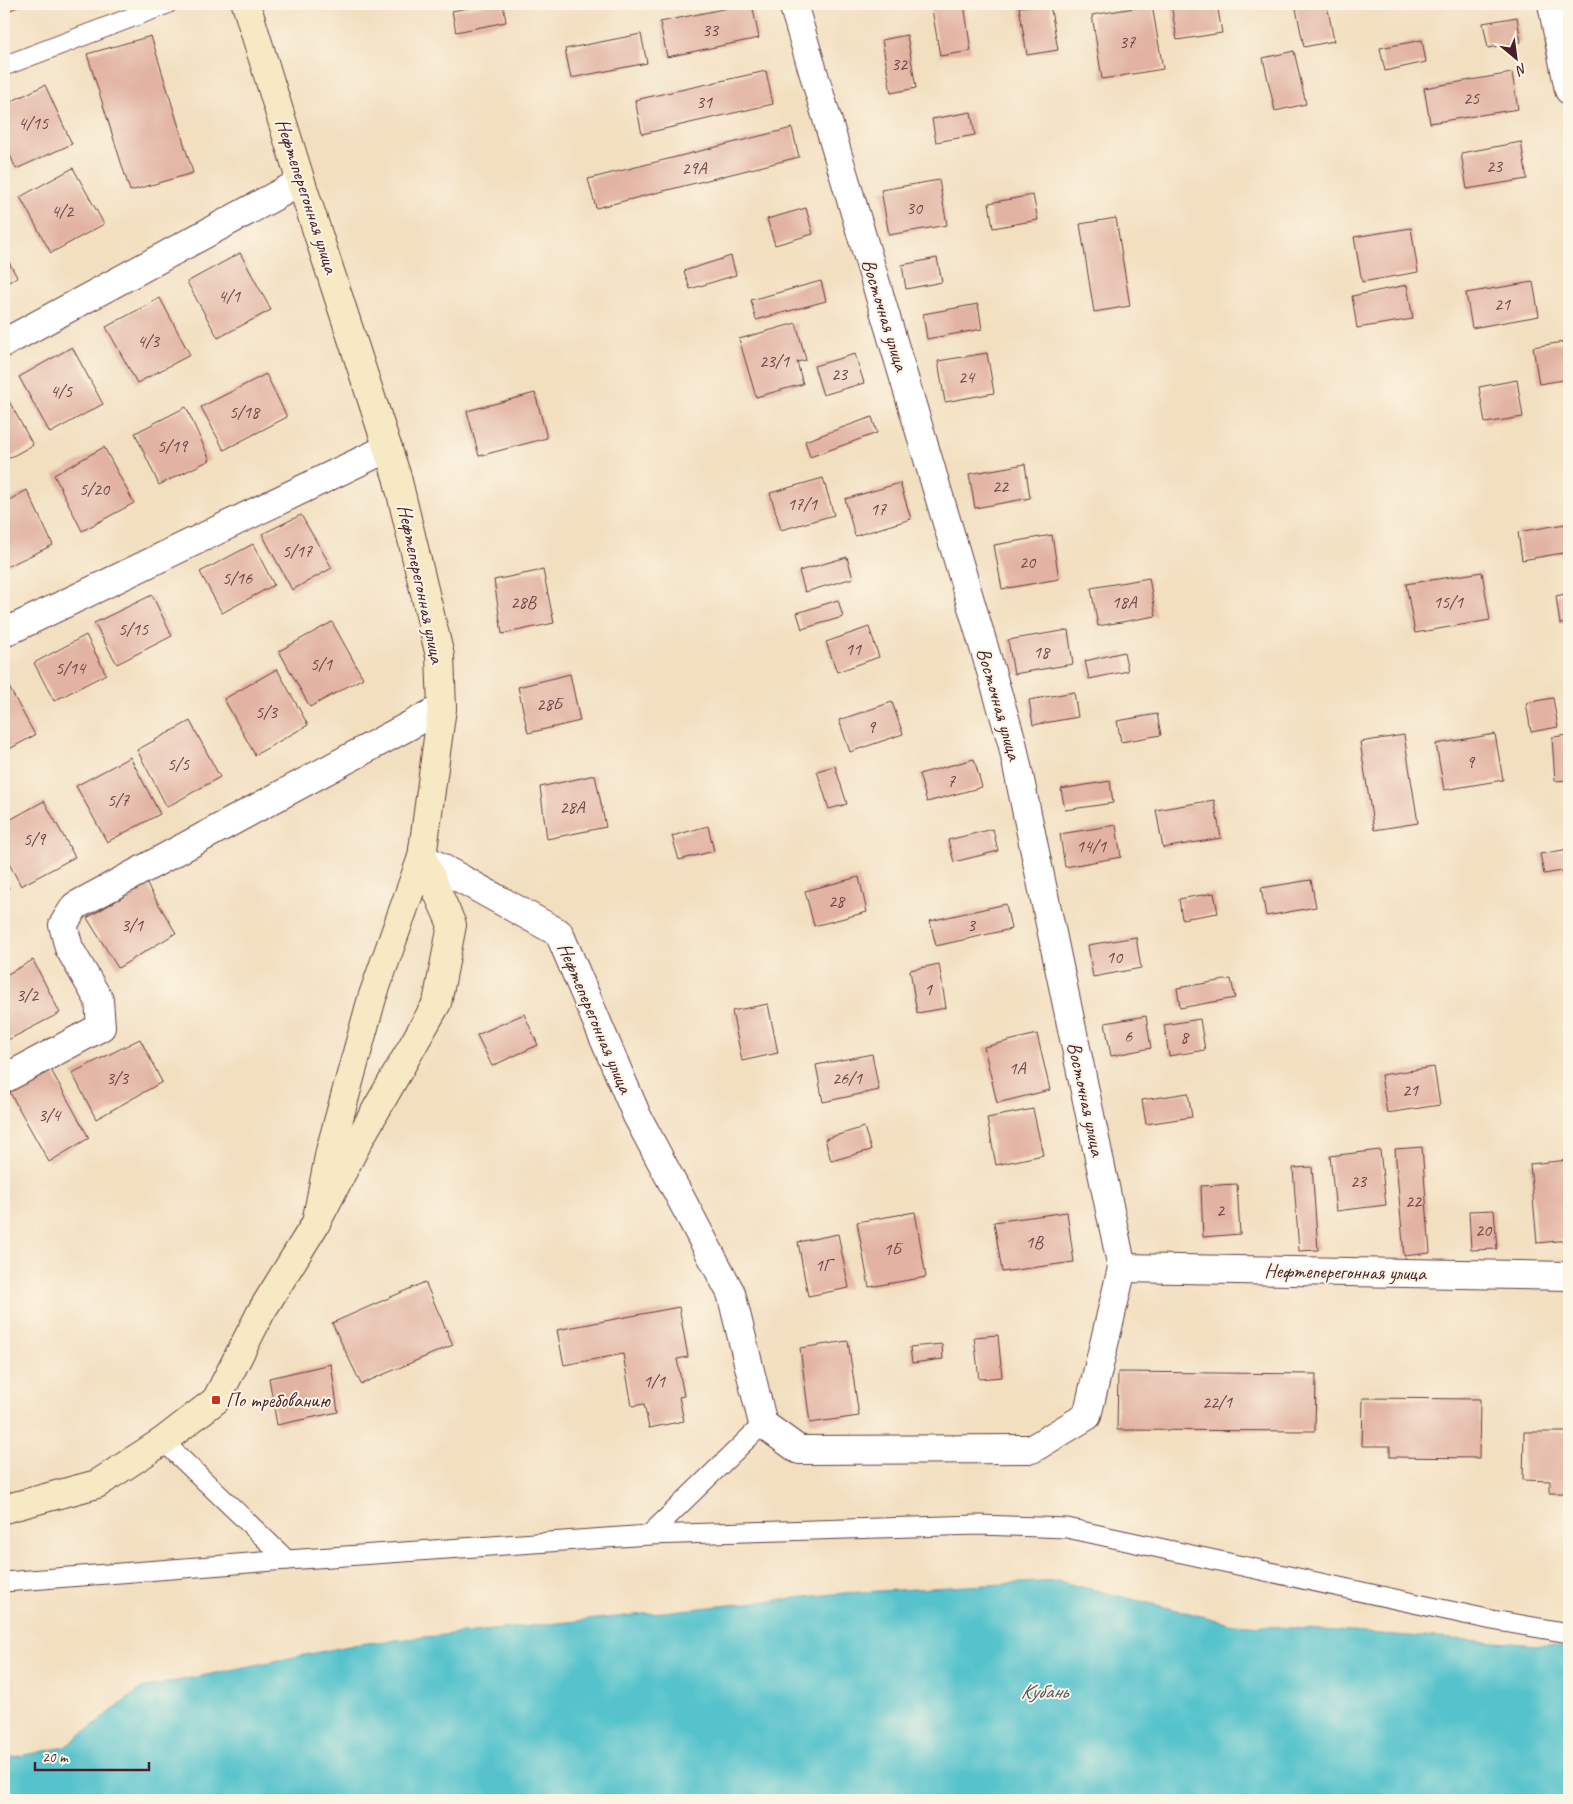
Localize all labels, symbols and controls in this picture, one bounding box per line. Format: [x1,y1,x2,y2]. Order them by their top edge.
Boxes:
house number: 33 [702,19,720,41]
house number: 37 [1119,31,1136,53]
north arrow [1490,32,1540,82]
house number: 32 [891,53,909,75]
text: N [1512,59,1530,80]
house number: 25 [1463,87,1480,109]
house number: 31 [696,91,713,113]
house number: 4/15 [18,112,49,134]
street label: Нефтеперегонная улица [270,115,344,278]
house number: 23 [1486,155,1504,177]
house number: 29А [681,157,708,179]
house number: 30 [906,197,924,219]
house number: 4/2 [51,200,75,222]
street label: Восточная улица [856,256,914,375]
house number: 4/1 [218,285,241,307]
house number: 21 [1494,293,1511,315]
house number: 4/3 [137,330,161,352]
house number: 23/1 [759,350,790,372]
house number: 23 [831,363,849,385]
house number: 24 [958,366,976,388]
house number: 4/5 [50,380,73,402]
house number: 5/18 [229,401,261,423]
house number: 5/19 [157,435,189,457]
house number: 22 [992,475,1010,497]
house number: 5/20 [79,478,111,500]
house number: 17/1 [787,493,818,515]
house number: 17 [870,498,887,520]
street label: Нефтеперегонная улица [392,502,450,667]
house number: 5/17 [282,540,313,562]
house number: 20 [1019,551,1037,573]
house number: 5/16 [222,567,253,589]
house number: 28В [510,591,537,613]
house number: 18А [1111,591,1138,613]
house number: 15/1 [1433,591,1464,613]
house number: 5/15 [118,618,149,640]
house number: 11 [845,638,862,660]
house number: 18 [1033,641,1051,663]
street label: Восточная улица [971,645,1027,764]
house number: 5/1 [310,653,333,675]
house number: 5/14 [55,657,87,679]
house number: 28Б [536,693,565,715]
house number: 5/3 [255,701,279,723]
house number: 9 [867,716,877,738]
house number: 9 [1466,751,1476,773]
house number: 5/5 [167,753,190,775]
house number: 7 [947,770,956,792]
house number: 5/7 [107,789,130,811]
house number: 28А [559,796,586,818]
house number: 5/9 [23,828,47,850]
house number: 14/1 [1076,835,1107,857]
house number: 28 [828,890,846,912]
house number: 3/1 [121,914,144,936]
house number: 3 [967,914,977,936]
street label: Нефтеперегонная улица [552,939,639,1098]
house number: 10 [1106,946,1124,968]
house number: 1 [924,978,933,1000]
house number: 3/2 [16,984,40,1006]
house number: 6 [1124,1025,1133,1047]
house number: 8 [1180,1026,1190,1048]
street label: Восточная улица [1062,1040,1111,1159]
house number: 1А [1008,1057,1027,1079]
house number: 3/3 [106,1067,130,1089]
house number: 26/1 [832,1067,863,1089]
house number: 21 [1402,1079,1419,1101]
house number: 3/4 [38,1104,62,1126]
house number: 23 [1350,1170,1368,1192]
house number: 22 [1405,1190,1423,1212]
house number: 2 [1216,1199,1226,1221]
house number: 20 [1475,1219,1493,1241]
house number: 1В [1025,1231,1044,1253]
house number: 1Б [883,1238,903,1260]
house number: 1Г [815,1254,835,1276]
street label: Нефтеперегонная улица [1264,1258,1427,1286]
house number: 1/1 [643,1370,666,1392]
place label: По требованию [226,1388,332,1413]
house number: 22/1 [1202,1391,1233,1413]
marker: По требованию [210,1394,222,1406]
water label: Кубань [1021,1678,1070,1704]
scale bar [35,1739,149,1771]
text: 20 m [42,1748,69,1767]

